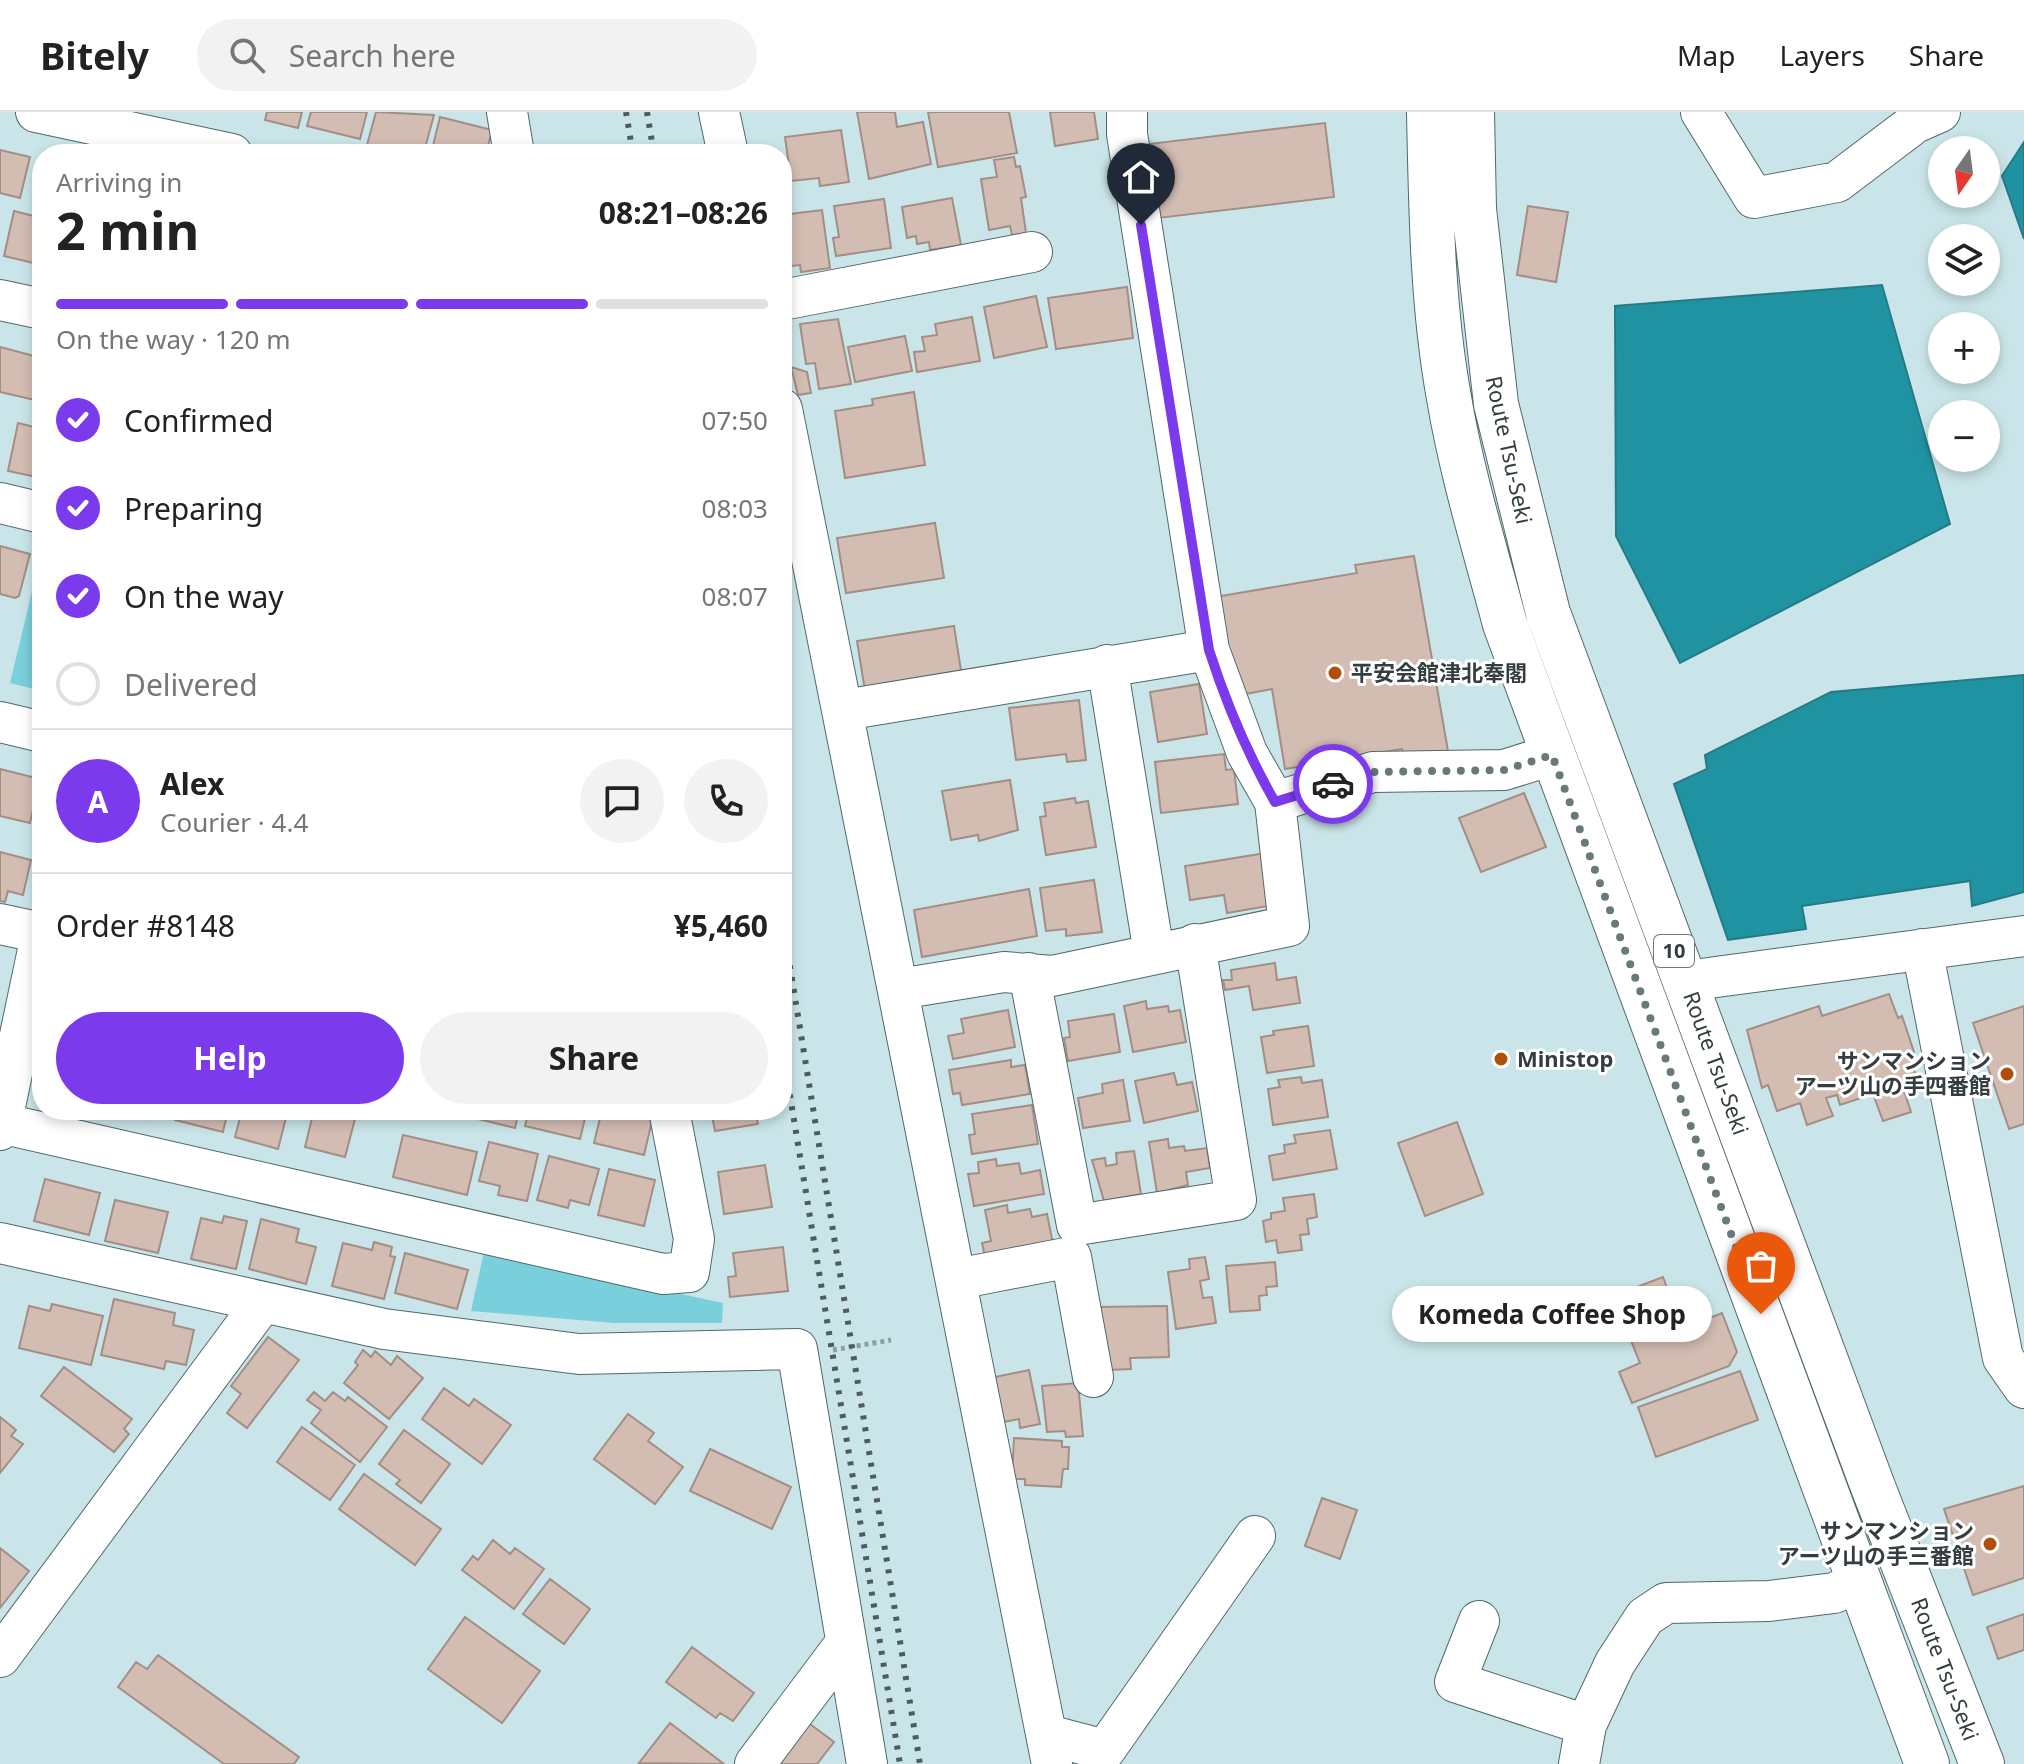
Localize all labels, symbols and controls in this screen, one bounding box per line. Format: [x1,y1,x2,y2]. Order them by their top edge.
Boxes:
search box [197,19,757,91]
text: Bitely [40,29,149,81]
icon: search [225,33,269,77]
text: Search here [289,35,456,76]
text: Map [1677,36,1735,74]
text: Layers [1779,36,1865,74]
text: Share [1909,36,1984,74]
north arrow [1928,136,2000,208]
map controls [1928,136,2000,472]
pin [1107,143,1175,225]
icon: home [1119,155,1163,199]
text: Arriving in [56,164,182,200]
text: 08:21–08:26 [599,192,768,233]
text: 2 min [56,194,199,265]
button: layers [1928,224,2000,296]
button: + [1928,312,2000,384]
text: On the way · 120 m [56,321,290,357]
street label: Route Tsu-Seki [1480,373,1540,527]
icon: check [56,398,100,442]
text: Confirmed [124,400,274,441]
button: − [1928,400,2000,472]
text: 07:50 [702,402,768,438]
icon: check [56,486,100,530]
text: Preparing [124,488,263,529]
text: 08:03 [702,490,768,526]
icon: check [56,574,100,618]
text: On the way [124,576,284,617]
text: 08:07 [702,578,768,614]
place label: 平安会館津北奉閣 [1351,657,1527,687]
text: Delivered [124,664,258,705]
marker: 平安会館津北奉閣 [1326,664,1344,682]
courier [1293,744,1373,824]
button: chat [580,759,664,843]
button: phone [684,759,768,843]
icon: car [1311,762,1355,806]
text: Alex [160,763,224,804]
text: A [88,781,108,822]
text: Courier · 4.4 [160,804,308,840]
text: Order #8148 [56,905,235,946]
text: ¥5,460 [674,905,768,946]
road number: 10 [1654,935,1694,967]
street label: Route Tsu-Seki [1677,987,1757,1139]
button: Help [56,1012,404,1104]
button: Share [420,1012,768,1104]
place label: Ministop [1517,1043,1613,1073]
place label: サンマンション アーツ山の手四番館 [1795,1045,1991,1100]
marker: Ministop [1492,1050,1510,1068]
marker: サンマンション アーツ山の手四番館 [1998,1065,2016,1083]
pin [1727,1232,1795,1314]
icon: bag [1739,1244,1783,1288]
callout: Komeda Coffee Shop [1393,1286,1713,1342]
text: Komeda Coffee Shop [1418,1296,1686,1332]
place label: サンマンション アーツ山の手三番館 [1778,1515,1974,1570]
marker: サンマンション アーツ山の手三番館 [1981,1535,1999,1553]
street label: Route Tsu-Seki [1905,1593,1987,1744]

